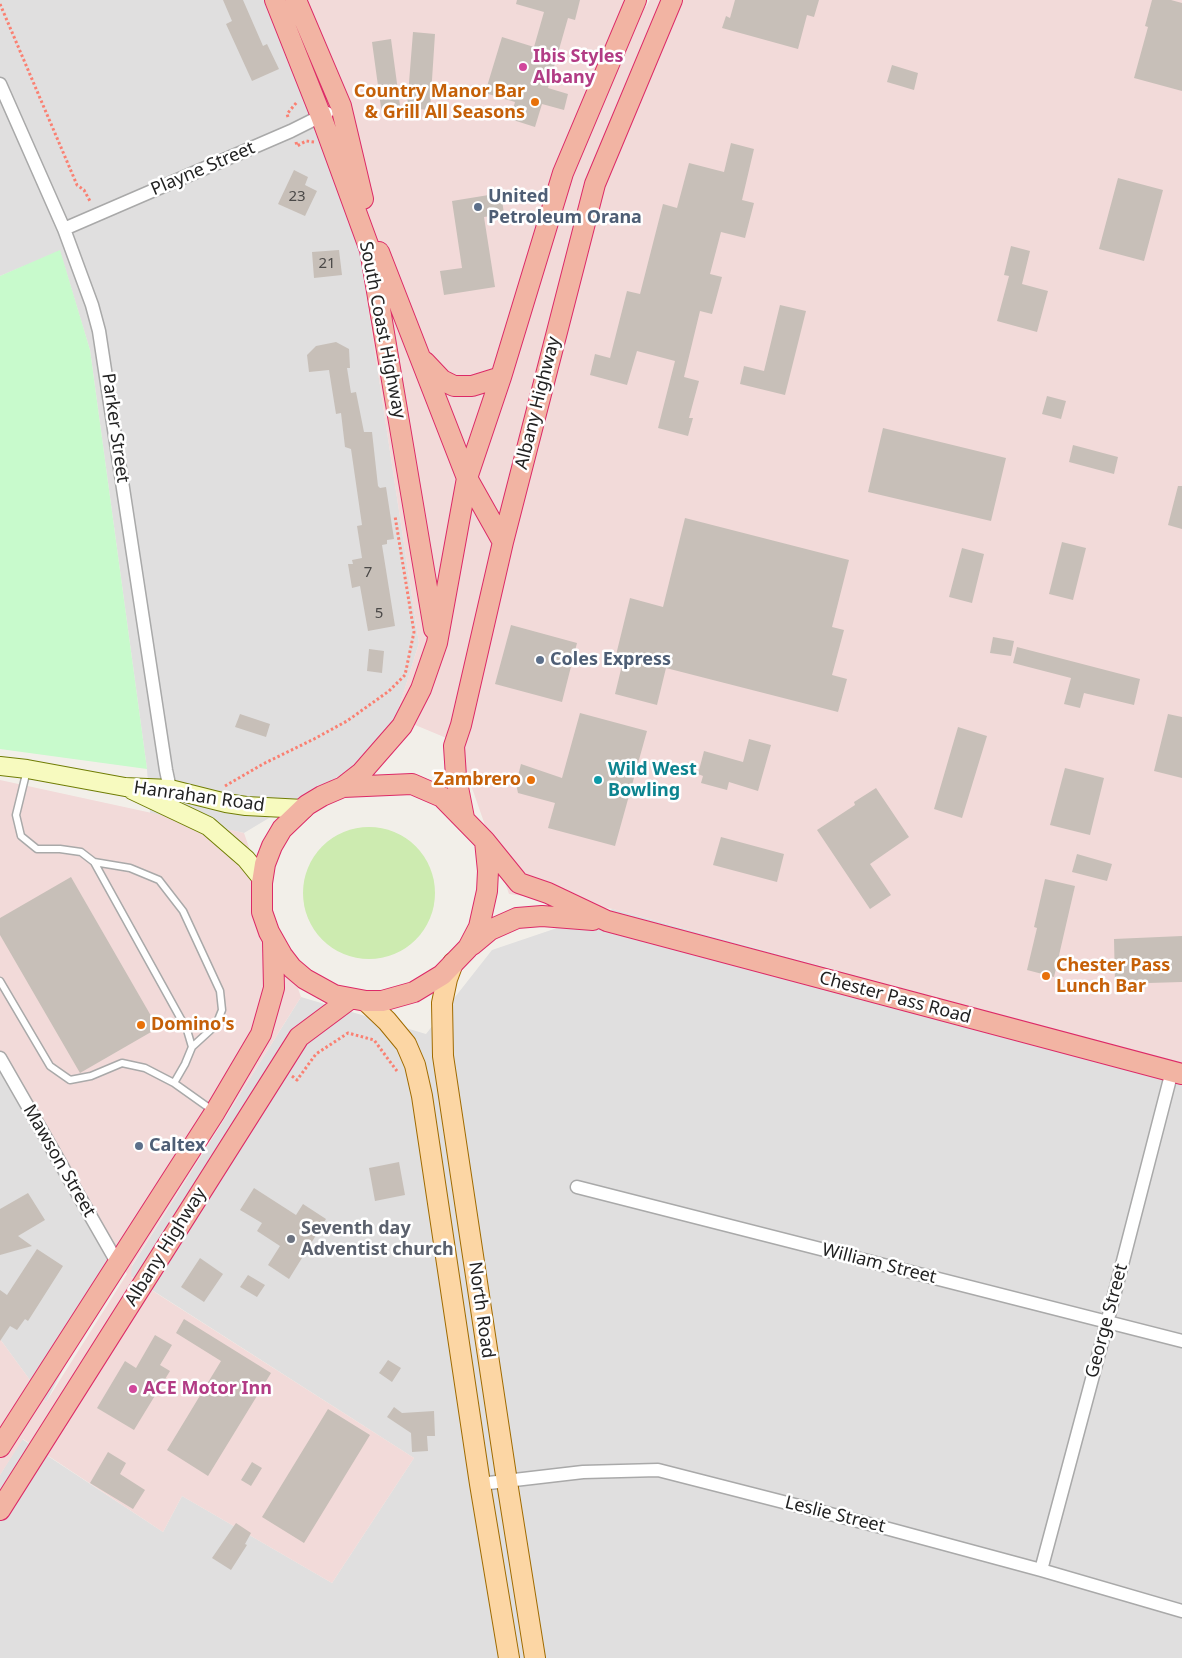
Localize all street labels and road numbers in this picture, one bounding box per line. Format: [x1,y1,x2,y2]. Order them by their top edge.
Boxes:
street label: Playne Street [148,137,258,201]
street label: South Coast Highway [354,240,410,420]
street label: Albany Highway [511,334,565,472]
street label: Parker Street [97,372,133,484]
street label: Hanrahan Road [132,777,266,817]
street label: Chester Pass Road [817,967,973,1029]
street label: Mawson Street [18,1101,100,1221]
street label: Albany Highway [121,1184,211,1310]
street label: William Street [820,1239,938,1289]
street label: North Road [464,1260,498,1360]
street label: George Street [1081,1261,1133,1381]
street label: Leslie Street [783,1492,887,1538]

